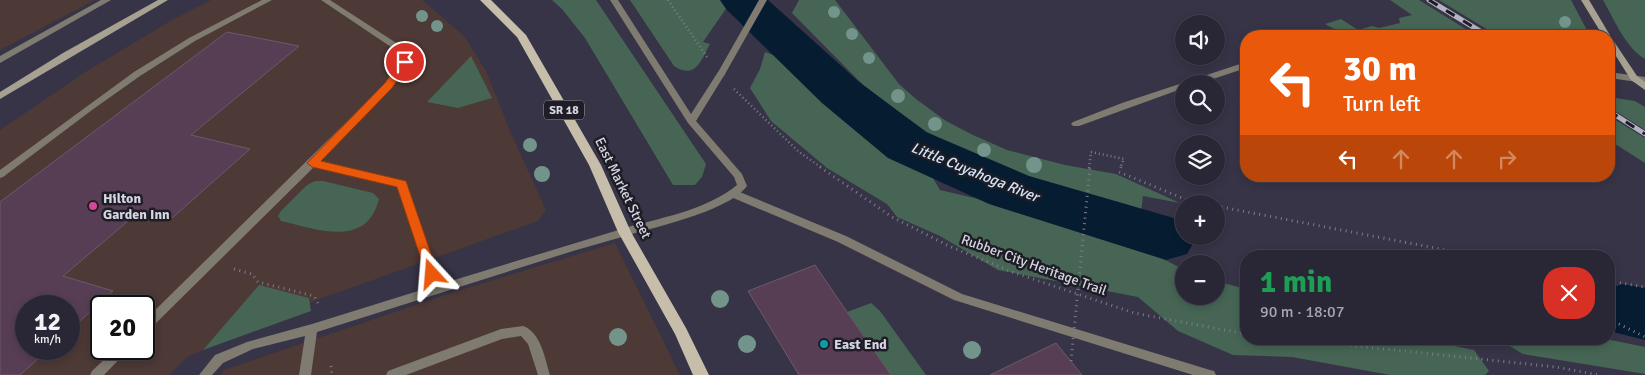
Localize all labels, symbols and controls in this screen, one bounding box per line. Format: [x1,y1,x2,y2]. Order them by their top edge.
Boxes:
map controls [1175,15,1225,305]
button: sound [1175,15,1225,65]
pin [384,41,426,83]
text: 30 m [1343,47,1417,90]
icon: arrive [391,48,419,76]
icon: left [1260,50,1325,115]
button: search [1175,75,1225,125]
text: Turn left [1343,90,1421,117]
road number: SR 18 [544,100,584,120]
street label: East Market Street [591,134,655,242]
button: layers [1175,135,1225,185]
water label: Little Cuyahoga River [909,138,1044,207]
icon: left [1334,145,1362,173]
icon: ahead [1387,145,1415,173]
icon: ahead [1440,145,1468,173]
icon: right [1493,145,1521,173]
place label: Hilton Garden Inn [103,190,170,223]
button: + [1175,195,1225,245]
marker: Hilton Garden Inn [87,200,99,212]
street label: Rubber City Heritage Trail [959,231,1109,299]
position arrow [405,247,457,299]
button: − [1175,255,1225,305]
text: 1 min [1260,264,1332,301]
button: close [1543,267,1595,319]
speed limit sign: 20 [90,295,155,360]
text: 90 m · 18:07 [1260,302,1344,322]
text: 12 [34,306,61,337]
text: km/h [34,332,61,347]
place label: East End [834,336,887,353]
marker: East End [818,338,830,350]

